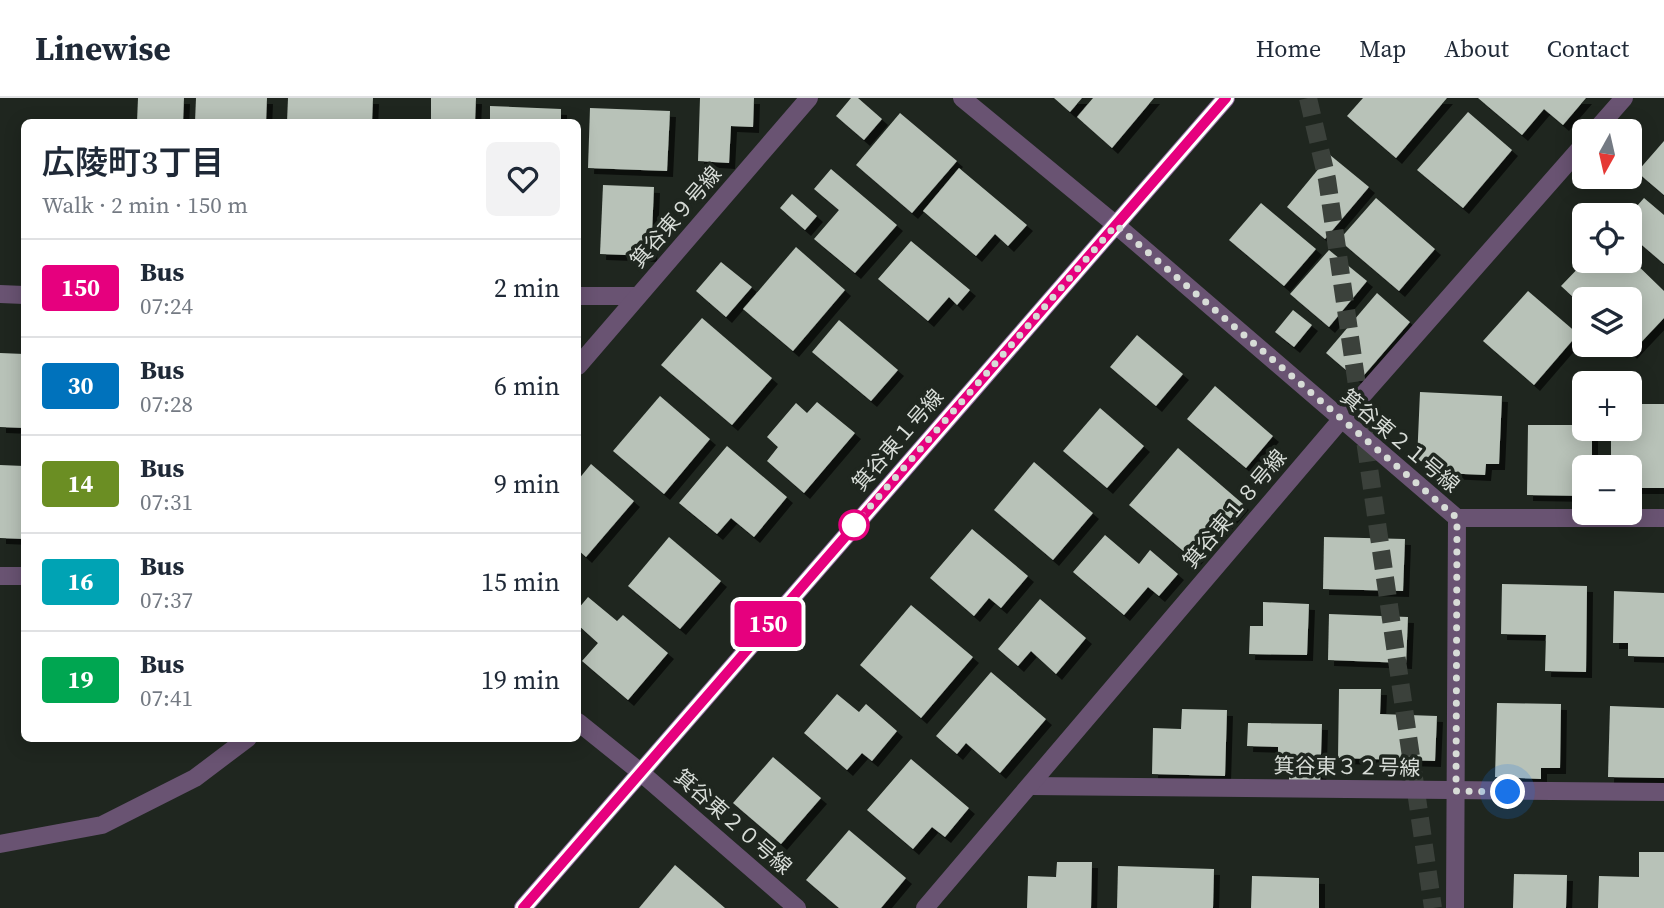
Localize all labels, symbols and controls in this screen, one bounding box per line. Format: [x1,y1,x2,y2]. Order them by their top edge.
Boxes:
text: Linewise [35,26,171,71]
text: Home [1256,32,1321,65]
text: Map [1359,32,1406,65]
text: About [1444,32,1509,65]
text: Contact [1547,32,1629,65]
north arrow [1572,119,1642,189]
map controls [1572,119,1642,525]
text: 広陵町3丁目 [42,140,224,185]
button: heart [486,142,560,216]
street label: 箕谷東９号線 [623,160,728,274]
text: Walk · 2 min · 150 m [42,189,248,221]
button: locate [1572,203,1642,273]
text: Bus [140,254,184,290]
text: 2 min [494,270,560,306]
text: 150 [61,271,100,304]
button: layers [1572,287,1642,357]
text: 07:24 [140,290,193,322]
text: Bus [140,352,184,388]
text: 6 min [494,368,560,404]
text: 30 [67,369,94,402]
button: + [1572,371,1642,441]
street label: 箕谷東２１号線 [1335,382,1466,499]
street label: 箕谷東１号線 [845,383,950,497]
text: 07:28 [140,388,193,420]
street label: 箕谷東１８号線 [1176,443,1293,574]
text: Bus [140,450,184,486]
button: − [1572,455,1642,525]
text: 9 min [494,466,560,502]
text: 14 [67,467,94,500]
text: 07:31 [140,486,193,518]
unlabelled marker [839,510,869,540]
text: Bus [140,548,184,584]
text: 15 min [481,564,560,600]
text: 16 [67,565,94,598]
text: 07:37 [140,584,193,616]
line badge: 150 [728,601,808,647]
text: 150 [748,607,788,640]
text: Bus [140,646,184,682]
text: 19 min [481,662,560,698]
text: 19 [67,663,94,696]
text: 07:41 [140,682,193,714]
street label: 箕谷東３２号線 [1273,751,1421,782]
street label: 箕谷東２０号線 [668,762,798,881]
your location [1490,774,1525,809]

